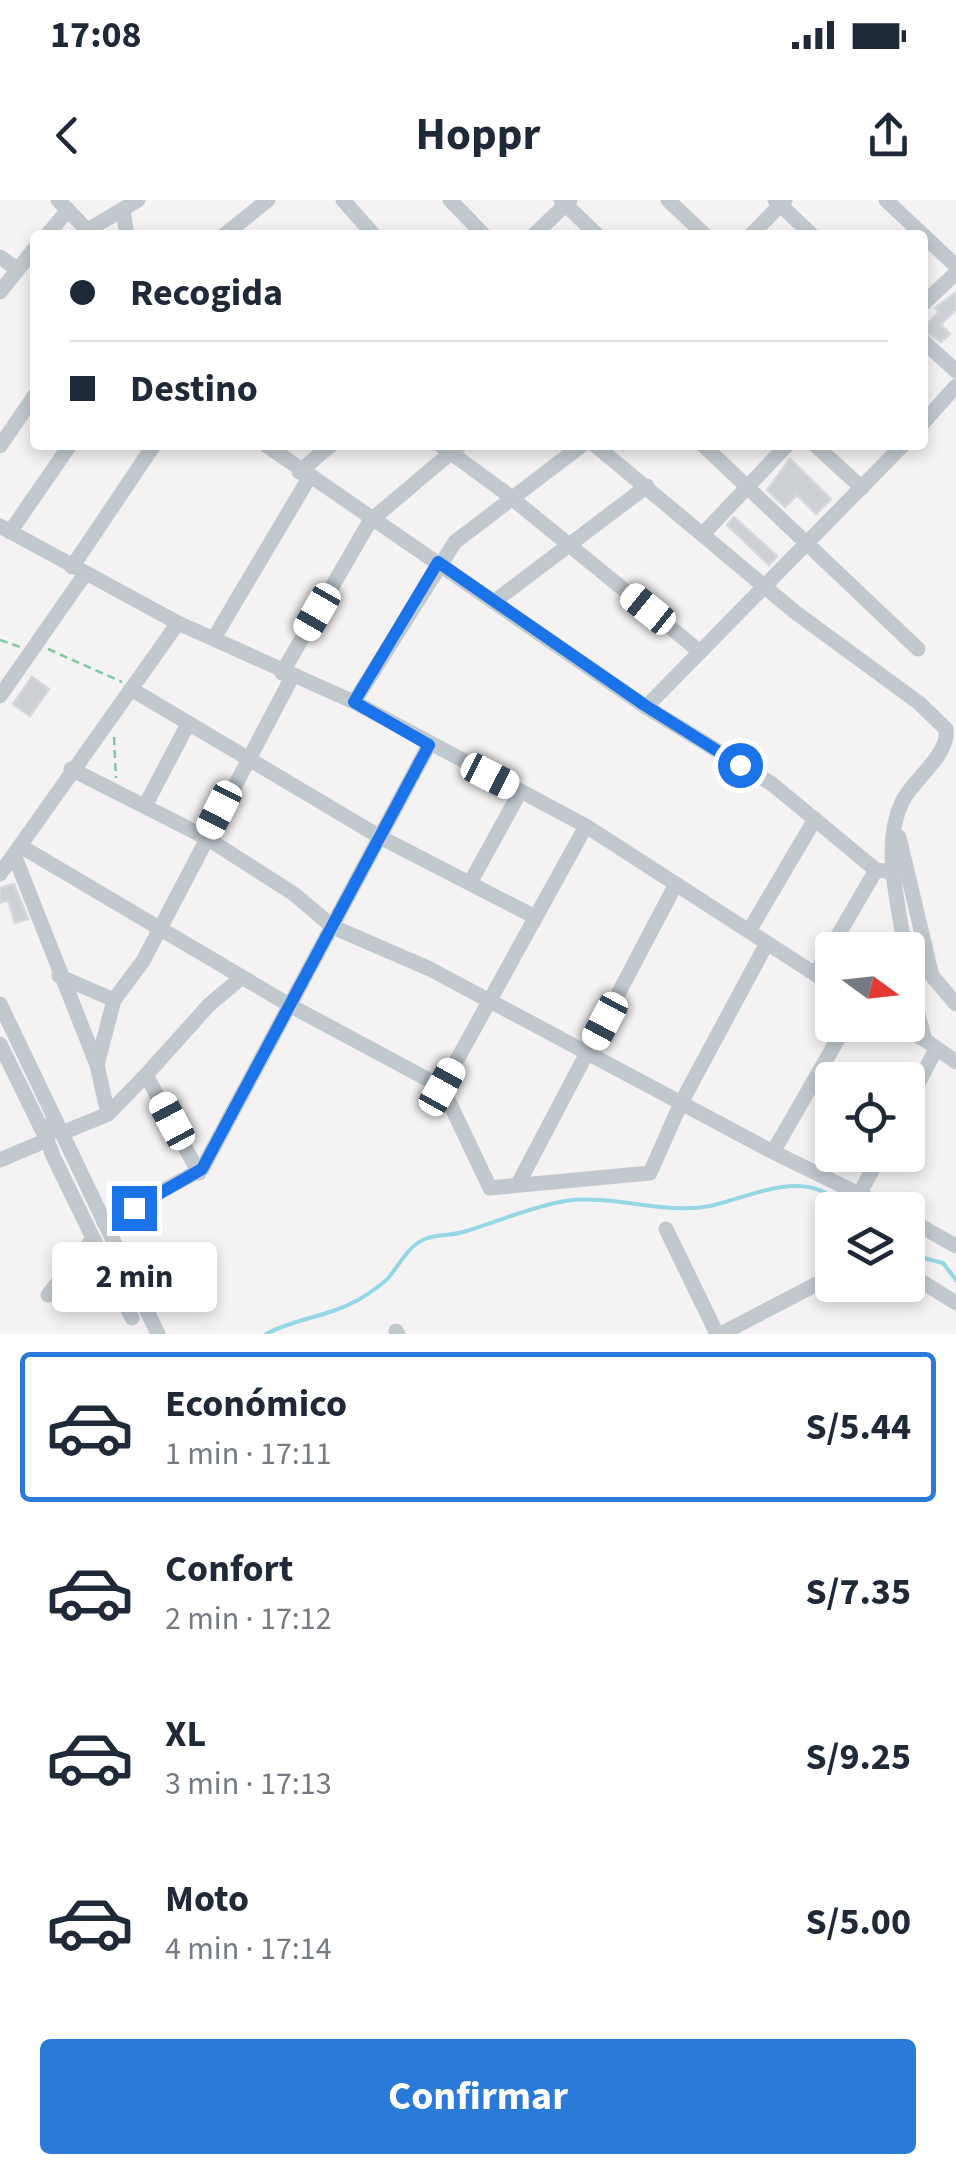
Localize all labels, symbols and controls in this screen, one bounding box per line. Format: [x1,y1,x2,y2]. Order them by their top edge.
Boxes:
text: 17:08 [50,8,142,62]
text: Hoppr [416,103,540,167]
icon: back [40,108,95,163]
icon: share [861,108,916,163]
text: Recogida [130,266,283,320]
text: Destino [130,362,258,416]
car [615,578,681,640]
car [289,579,345,645]
route start [718,743,763,788]
car [456,749,524,803]
car [192,776,246,844]
north arrow [815,932,925,1042]
map controls [815,932,925,1302]
car [578,987,632,1055]
car [414,1053,470,1121]
button: locate [815,1062,925,1172]
car [145,1087,199,1155]
route end [112,1186,157,1231]
button: layers [815,1192,925,1302]
callout: 2 min [52,1243,216,1313]
text: 2 min [96,1254,173,1300]
text: Económico [165,1377,347,1431]
icon: car [45,1382,135,1472]
text: S/5.44 [805,1400,911,1454]
text: 1 min · 17:11 [165,1431,332,1477]
text: Confort [165,1542,293,1596]
icon: car [45,1547,135,1637]
text: S/7.35 [805,1565,911,1619]
text: 2 min · 17:12 [165,1596,332,1642]
text: XL [165,1707,206,1761]
icon: car [45,1712,135,1802]
text: S/9.25 [805,1730,911,1784]
text: 3 min · 17:13 [165,1761,332,1807]
text: Moto [165,1872,249,1926]
icon: car [45,1877,135,1967]
text: S/5.00 [805,1895,911,1949]
text: 4 min · 17:14 [165,1926,332,1972]
button: Confirmar [40,2039,916,2154]

